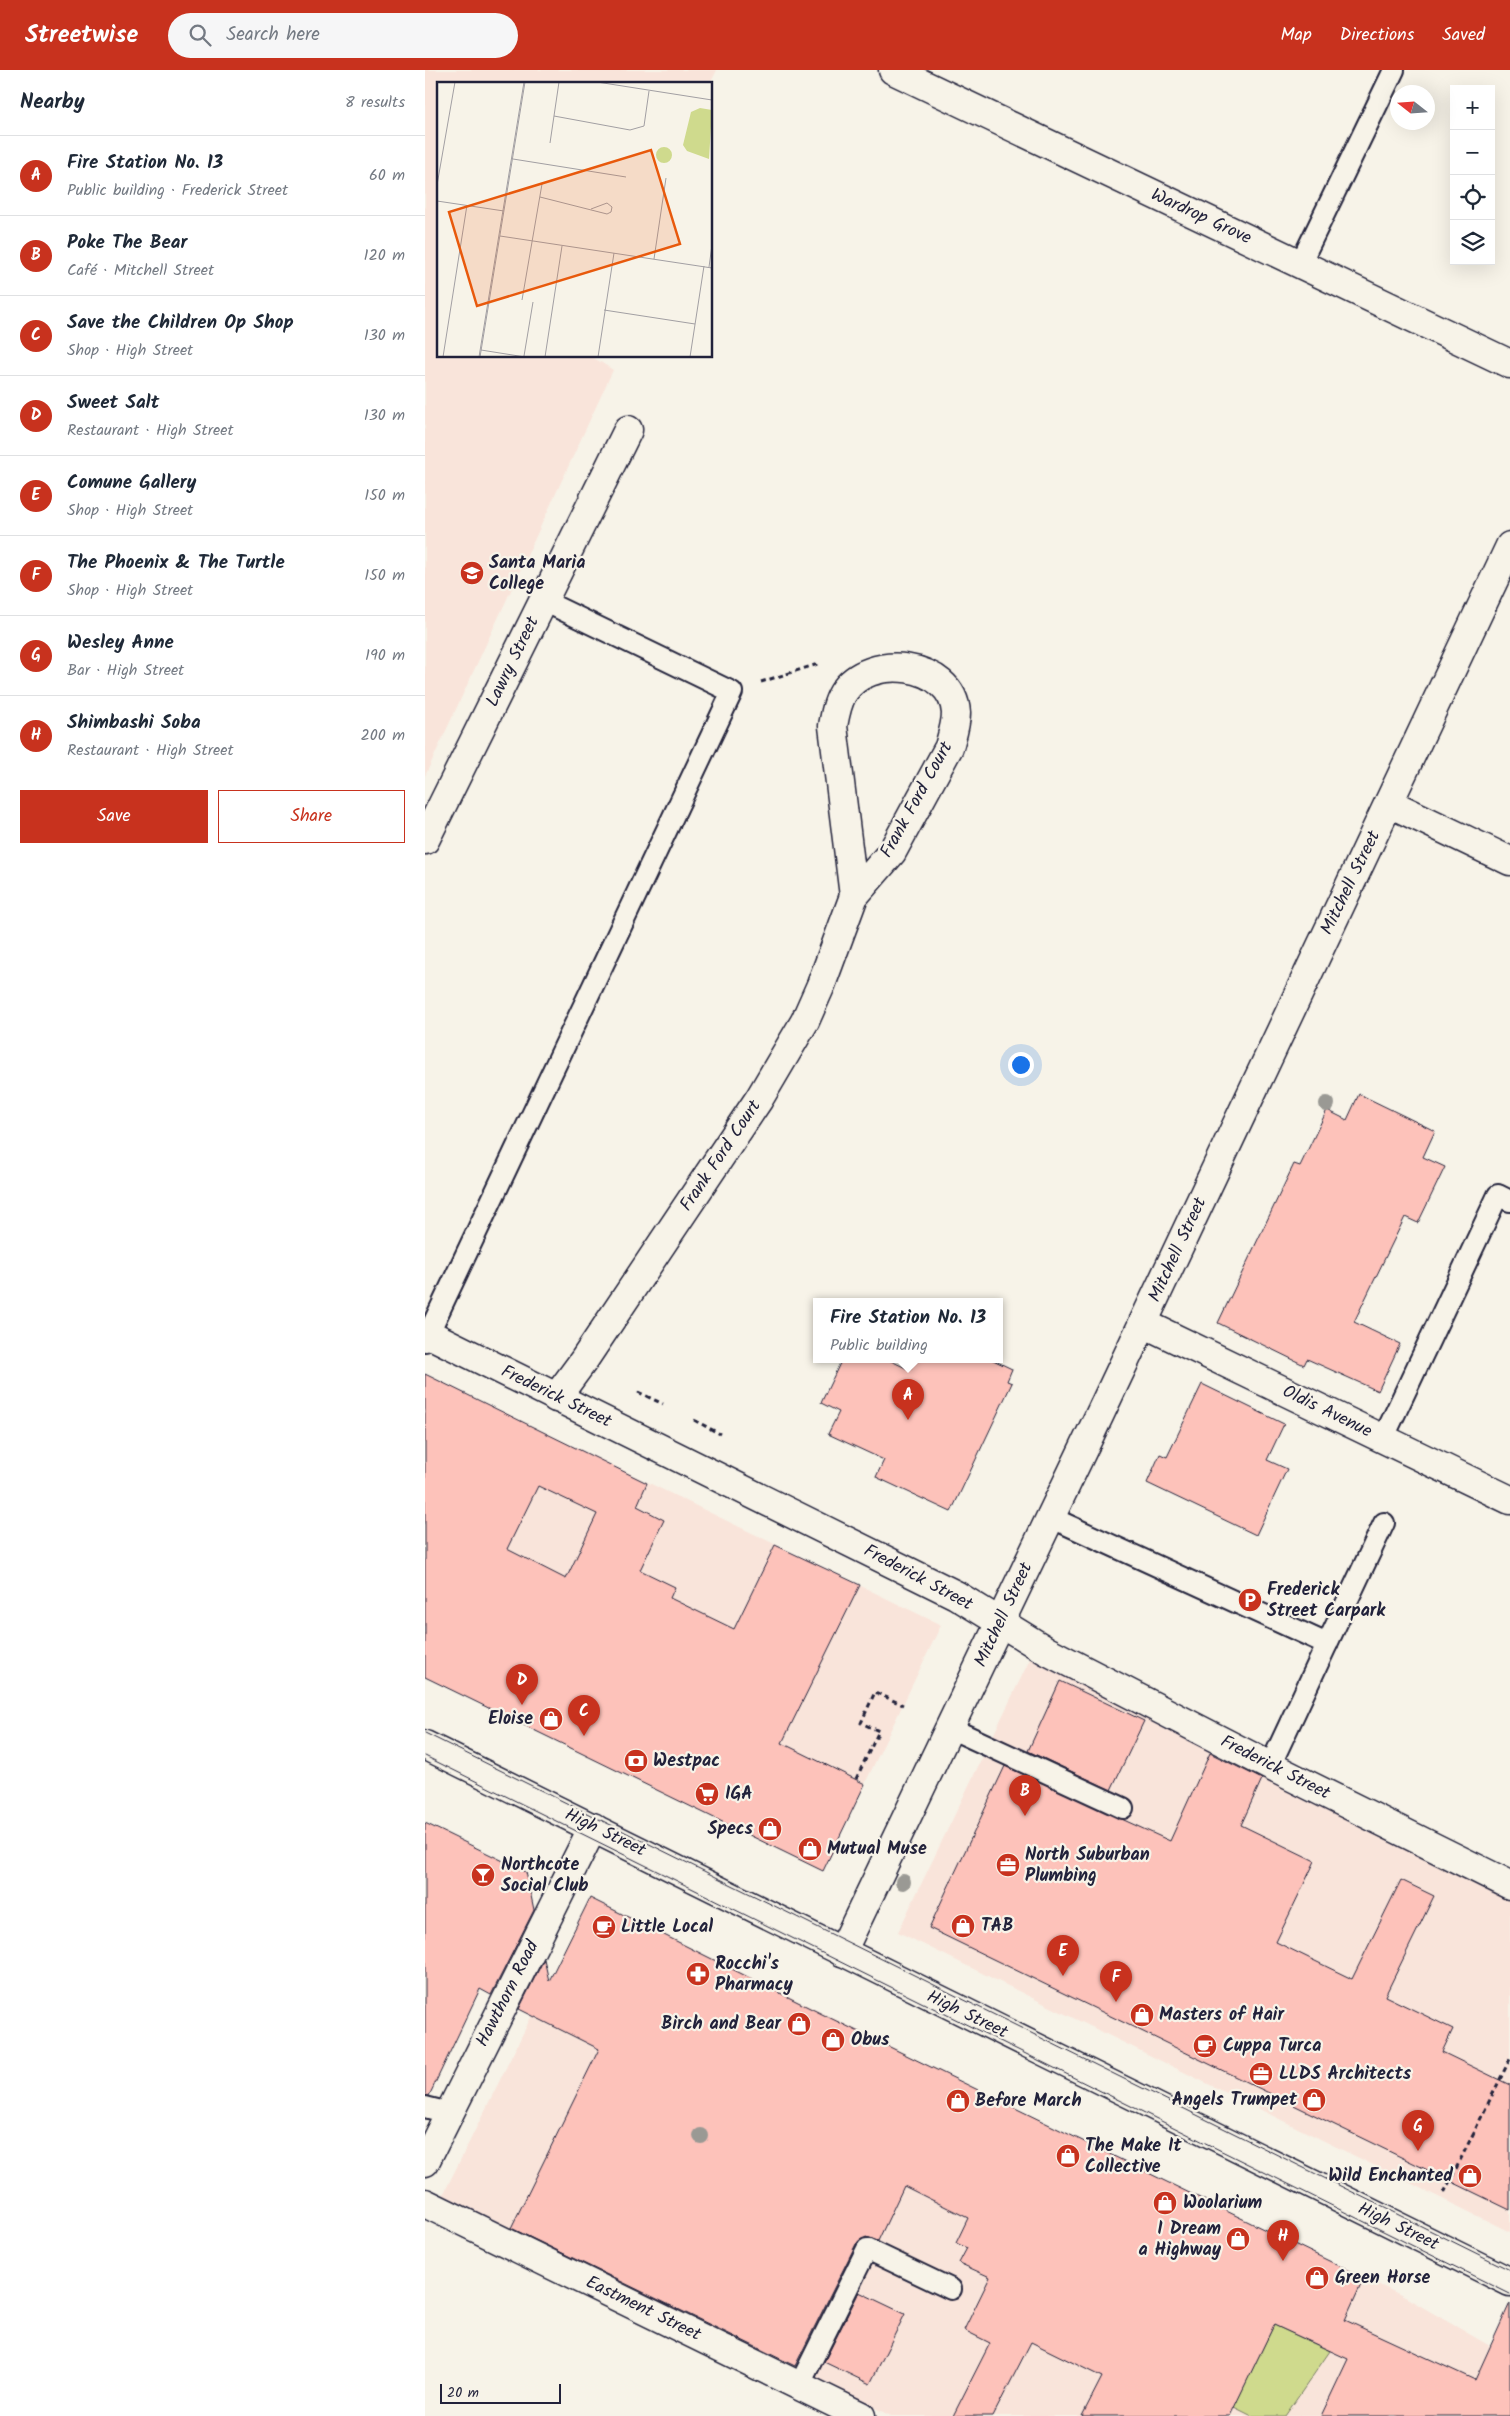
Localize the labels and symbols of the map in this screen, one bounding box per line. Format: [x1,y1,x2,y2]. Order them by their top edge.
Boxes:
inset map [437,82,713,358]
north arrow [1390,85,1435,130]
street label: Wardrop Grove [1146,181,1256,253]
place label: Santa Maria College [489,549,585,599]
school or university icon: Santa Maria College [459,560,485,586]
street label: Lawry Street [479,611,548,712]
street label: Frank Ford Court [873,736,962,864]
street label: Mitchell Street [1313,825,1389,940]
your location [1008,1052,1034,1078]
street label: Frank Ford Court [673,1093,770,1218]
street label: Mitchell Street [1141,1192,1215,1307]
street label: Frederick Street [496,1358,617,1437]
street label: Oldis Avenue [1277,1378,1377,1446]
pin: A [892,1379,924,1420]
street label: Frederick Street [858,1537,979,1619]
street label: Mitchell Street [967,1557,1041,1672]
place label: Frederick Street Carpark [1267,1576,1386,1626]
parking icon: Frederick Street Carpark [1237,1587,1263,1613]
pin: D [506,1664,538,1705]
pin: C [568,1695,600,1736]
place label: Eloise [488,1705,533,1734]
shop icon: Eloise [538,1706,564,1732]
street label: Frederick Street [1215,1728,1336,1809]
place label: Westpac [653,1747,720,1776]
bank icon: Westpac [623,1748,649,1774]
pin: B [1009,1775,1041,1816]
place label: IGA [725,1780,753,1809]
supermarket icon: IGA [694,1781,720,1807]
street label: High Street [559,1801,652,1866]
place label: Specs [707,1815,754,1844]
shop icon: Specs [757,1816,783,1842]
place label: Mutual Muse [827,1835,927,1864]
shop icon: Mutual Muse [797,1836,823,1862]
place label: North Suburban Plumbing [1025,1841,1150,1891]
place label: Northcote Social Club [501,1851,588,1901]
office icon: North Suburban Plumbing [995,1852,1021,1878]
bar icon: Northcote Social Club [470,1862,496,1888]
place label: TAB [981,1912,1013,1941]
place label: Little Local [621,1913,713,1942]
shop icon: TAB [950,1913,976,1939]
cafe icon: Little Local [591,1914,617,1940]
street label: Hawthorn Road [469,1935,548,2052]
pin: E [1047,1935,1079,1976]
place label: Rocchi's Pharmacy [715,1950,793,2000]
pharmacy icon: Rocchi's Pharmacy [685,1961,711,1987]
pin: F [1100,1961,1132,2002]
street label: High Street [921,1983,1014,2048]
place label: Masters of Hair [1159,2001,1285,2030]
shop icon: Masters of Hair [1129,2002,1155,2028]
place label: Birch and Bear [661,2010,782,2039]
shop icon: Birch and Bear [786,2011,812,2037]
place label: Obus [851,2026,890,2055]
shop icon: Obus [820,2027,846,2053]
place label: Cuppa Turca [1223,2032,1321,2061]
cafe icon: Cuppa Turca [1192,2033,1218,2059]
place label: LLDS Architects [1279,2060,1412,2089]
office icon: LLDS Architects [1248,2061,1274,2087]
place label: Angels Trumpet [1172,2086,1298,2115]
place label: Before March [975,2087,1082,2116]
shop icon: Angels Trumpet [1301,2087,1327,2113]
shop icon: Before March [945,2088,971,2114]
pin: G [1402,2110,1434,2151]
place label: The Make It Collective [1085,2132,1183,2182]
shop icon: The Make It Collective [1055,2143,1081,2169]
place label: Wild Enchanted [1328,2162,1453,2191]
shop icon: Wild Enchanted [1457,2163,1483,2189]
place label: Woolarium [1183,2189,1262,2218]
shop icon: Woolarium [1152,2190,1178,2216]
street label: High Street [1352,2195,1445,2260]
place label: I Dream a Highway [1138,2215,1222,2265]
pin: H [1267,2220,1299,2261]
shop icon: I Dream a Highway [1225,2226,1251,2252]
place label: Green Horse [1335,2264,1431,2293]
shop icon: Green Horse [1304,2265,1330,2291]
street label: Eastment Street [580,2268,707,2350]
scale bar [440,2381,561,2404]

